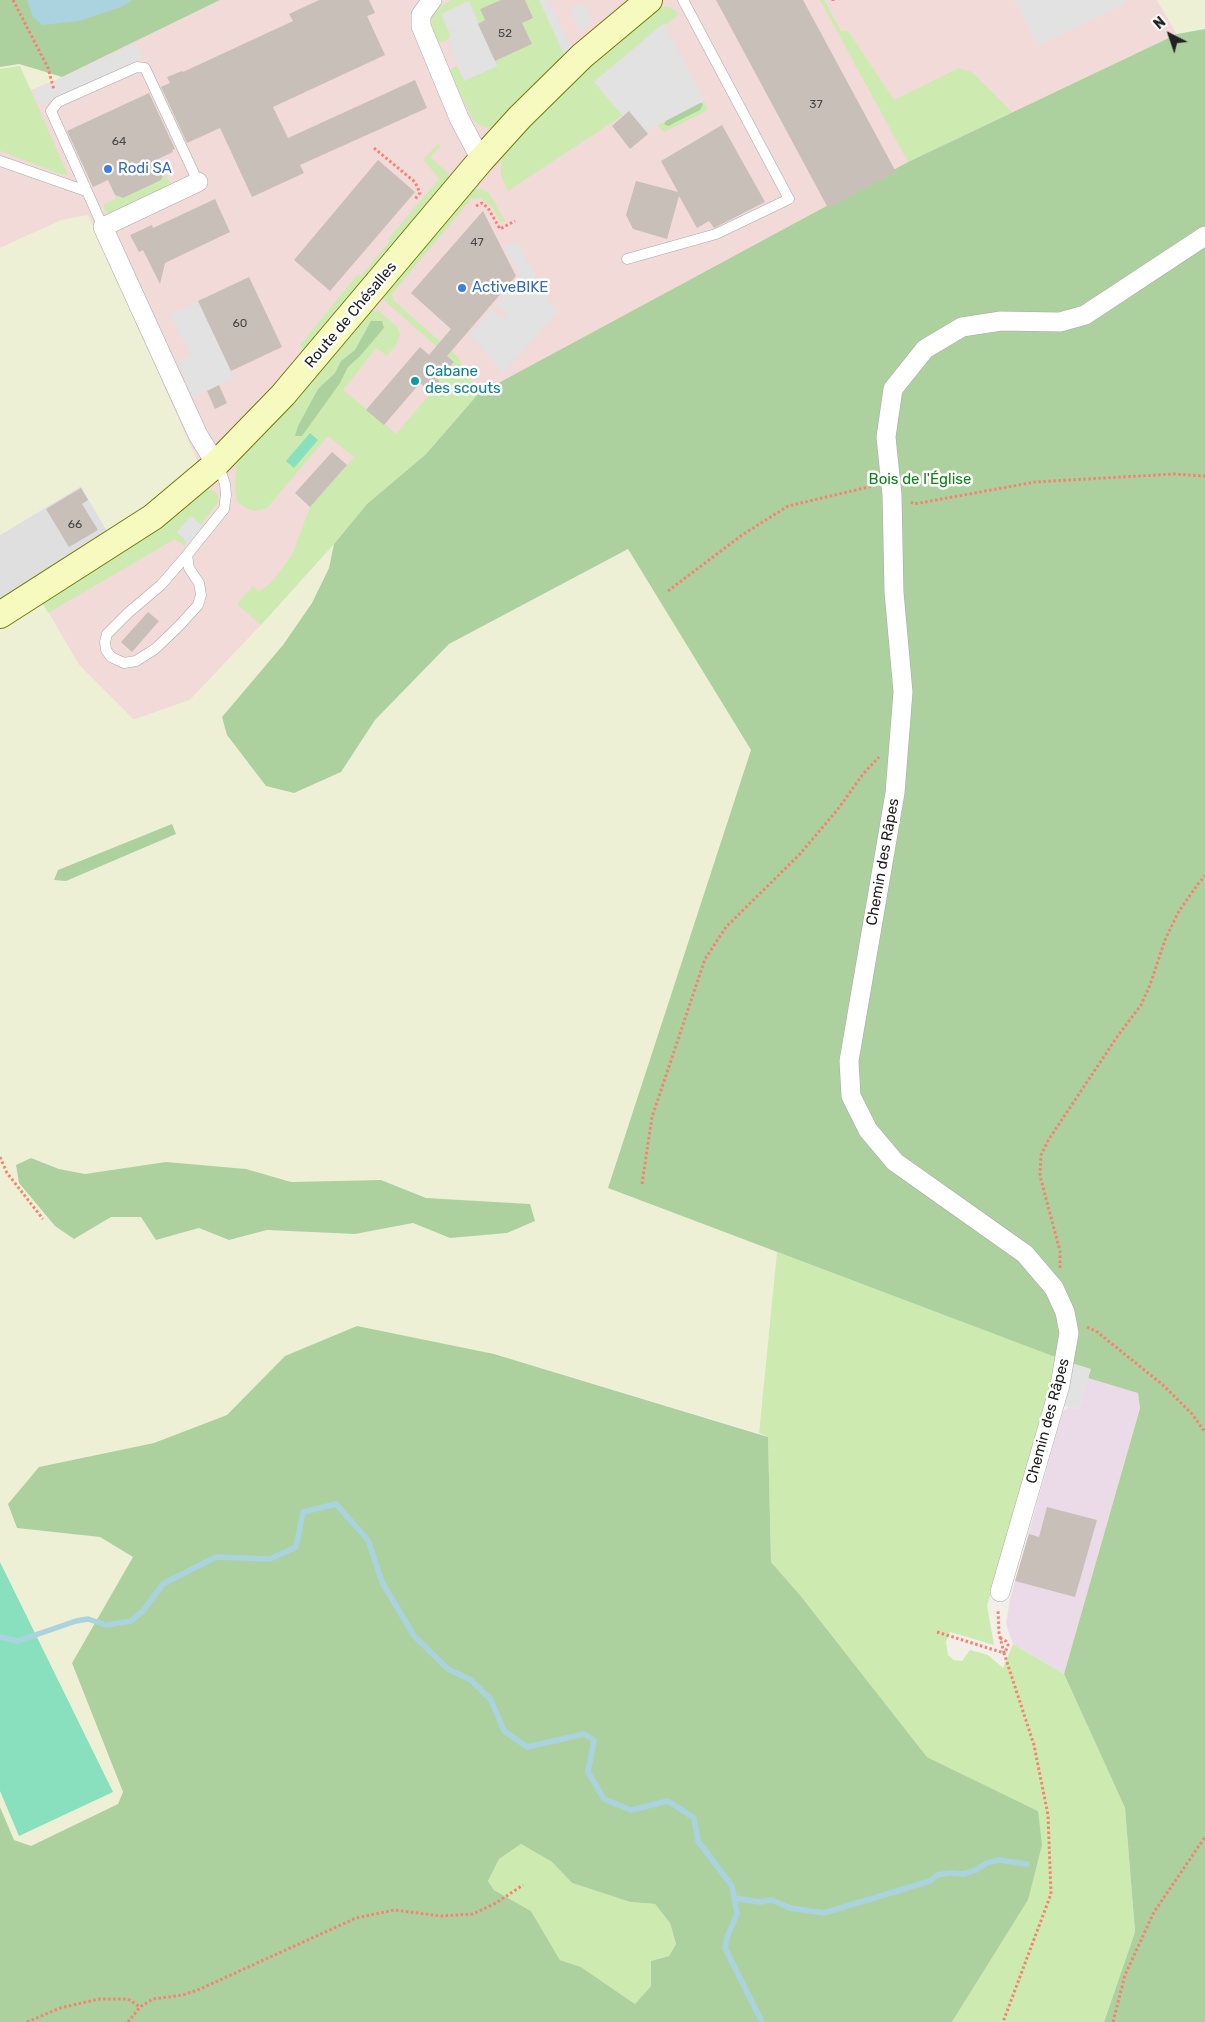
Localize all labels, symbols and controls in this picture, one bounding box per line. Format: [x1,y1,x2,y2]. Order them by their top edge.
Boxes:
north arrow [1145,10,1195,60]
text: N [1150,14,1169,33]
house number: 52 [498,27,512,41]
house number: 37 [809,98,823,112]
house number: 64 [112,135,126,149]
place label: Rodi SA [118,160,172,178]
marker: Rodi SA [102,163,114,175]
house number: 47 [470,236,484,250]
street label: Route de Chésalles [301,258,401,372]
place label: ActiveBIKE [472,279,548,297]
marker: ActiveBIKE [456,282,468,294]
house number: 60 [233,317,247,331]
place label: Cabane des scouts [425,363,501,398]
marker: Cabane des scouts [409,375,421,387]
park label: Bois de l'Église [869,471,971,489]
house number: 66 [68,518,82,532]
street label: Chemin des Râpes [863,797,903,927]
street label: Chemin des Râpes [1023,1356,1073,1486]

